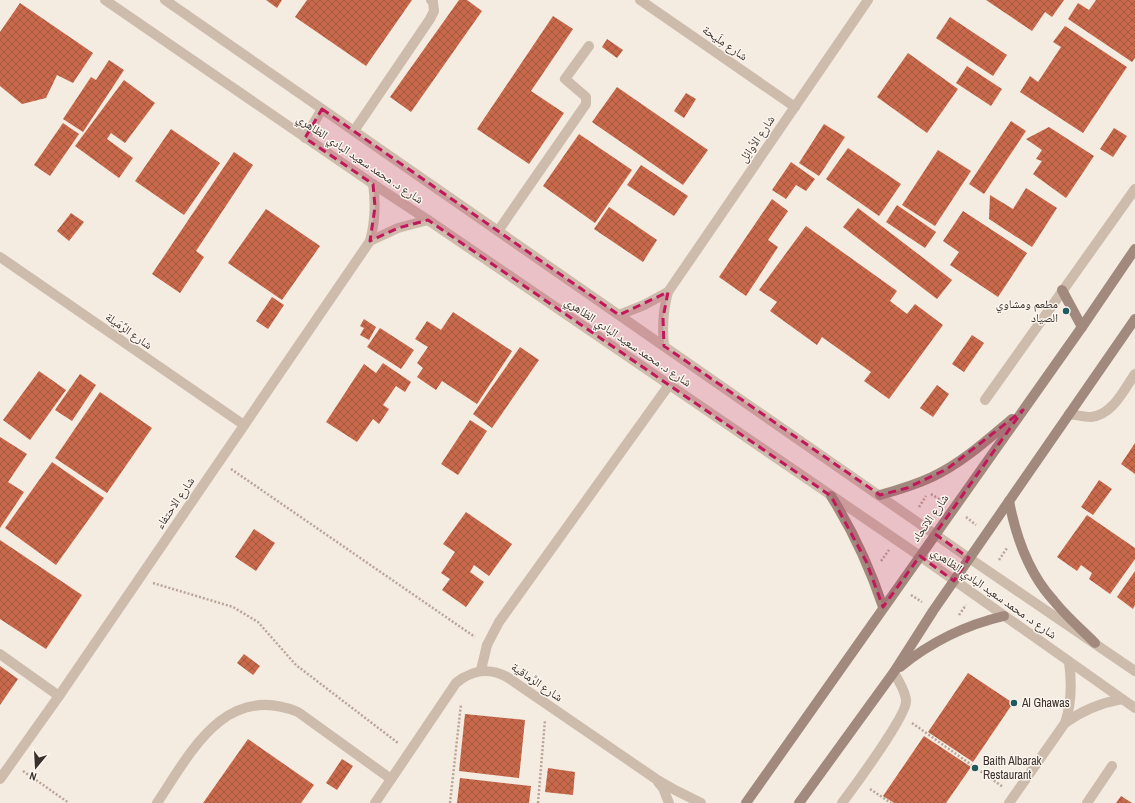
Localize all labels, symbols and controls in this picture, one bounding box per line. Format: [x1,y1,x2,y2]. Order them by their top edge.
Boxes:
street label: شارع مِلَيحة [699,22,751,64]
street label: شارع د. محمد سعيد البادي الظاهري [292,110,427,209]
street label: شارع الأوائِل [735,112,779,166]
street label: شارع د. محمد سعيد البادي الظاهري [560,293,695,392]
place label: مطعم ومشاوي الصياد [996,296,1058,326]
marker: مطعم ومشاوي الصياد [1061,306,1071,316]
street label: شارع الرِّمَيلة [102,309,156,353]
street label: شارع الاحتفاء [152,474,198,532]
street label: شارع الاتحاد [908,491,952,545]
street label: شارع د. محمد سعيد البادي الظاهري [927,543,1060,644]
street label: شارع الرَّماقية [508,659,566,705]
place label: Al Ghawas [1021,695,1070,711]
marker: Al Ghawas [1009,698,1019,708]
north arrow [16,747,56,787]
place label: Baith Albarak Restaurant [983,753,1042,783]
marker: Baith Albarak Restaurant [970,763,980,773]
text: N [28,769,38,784]

